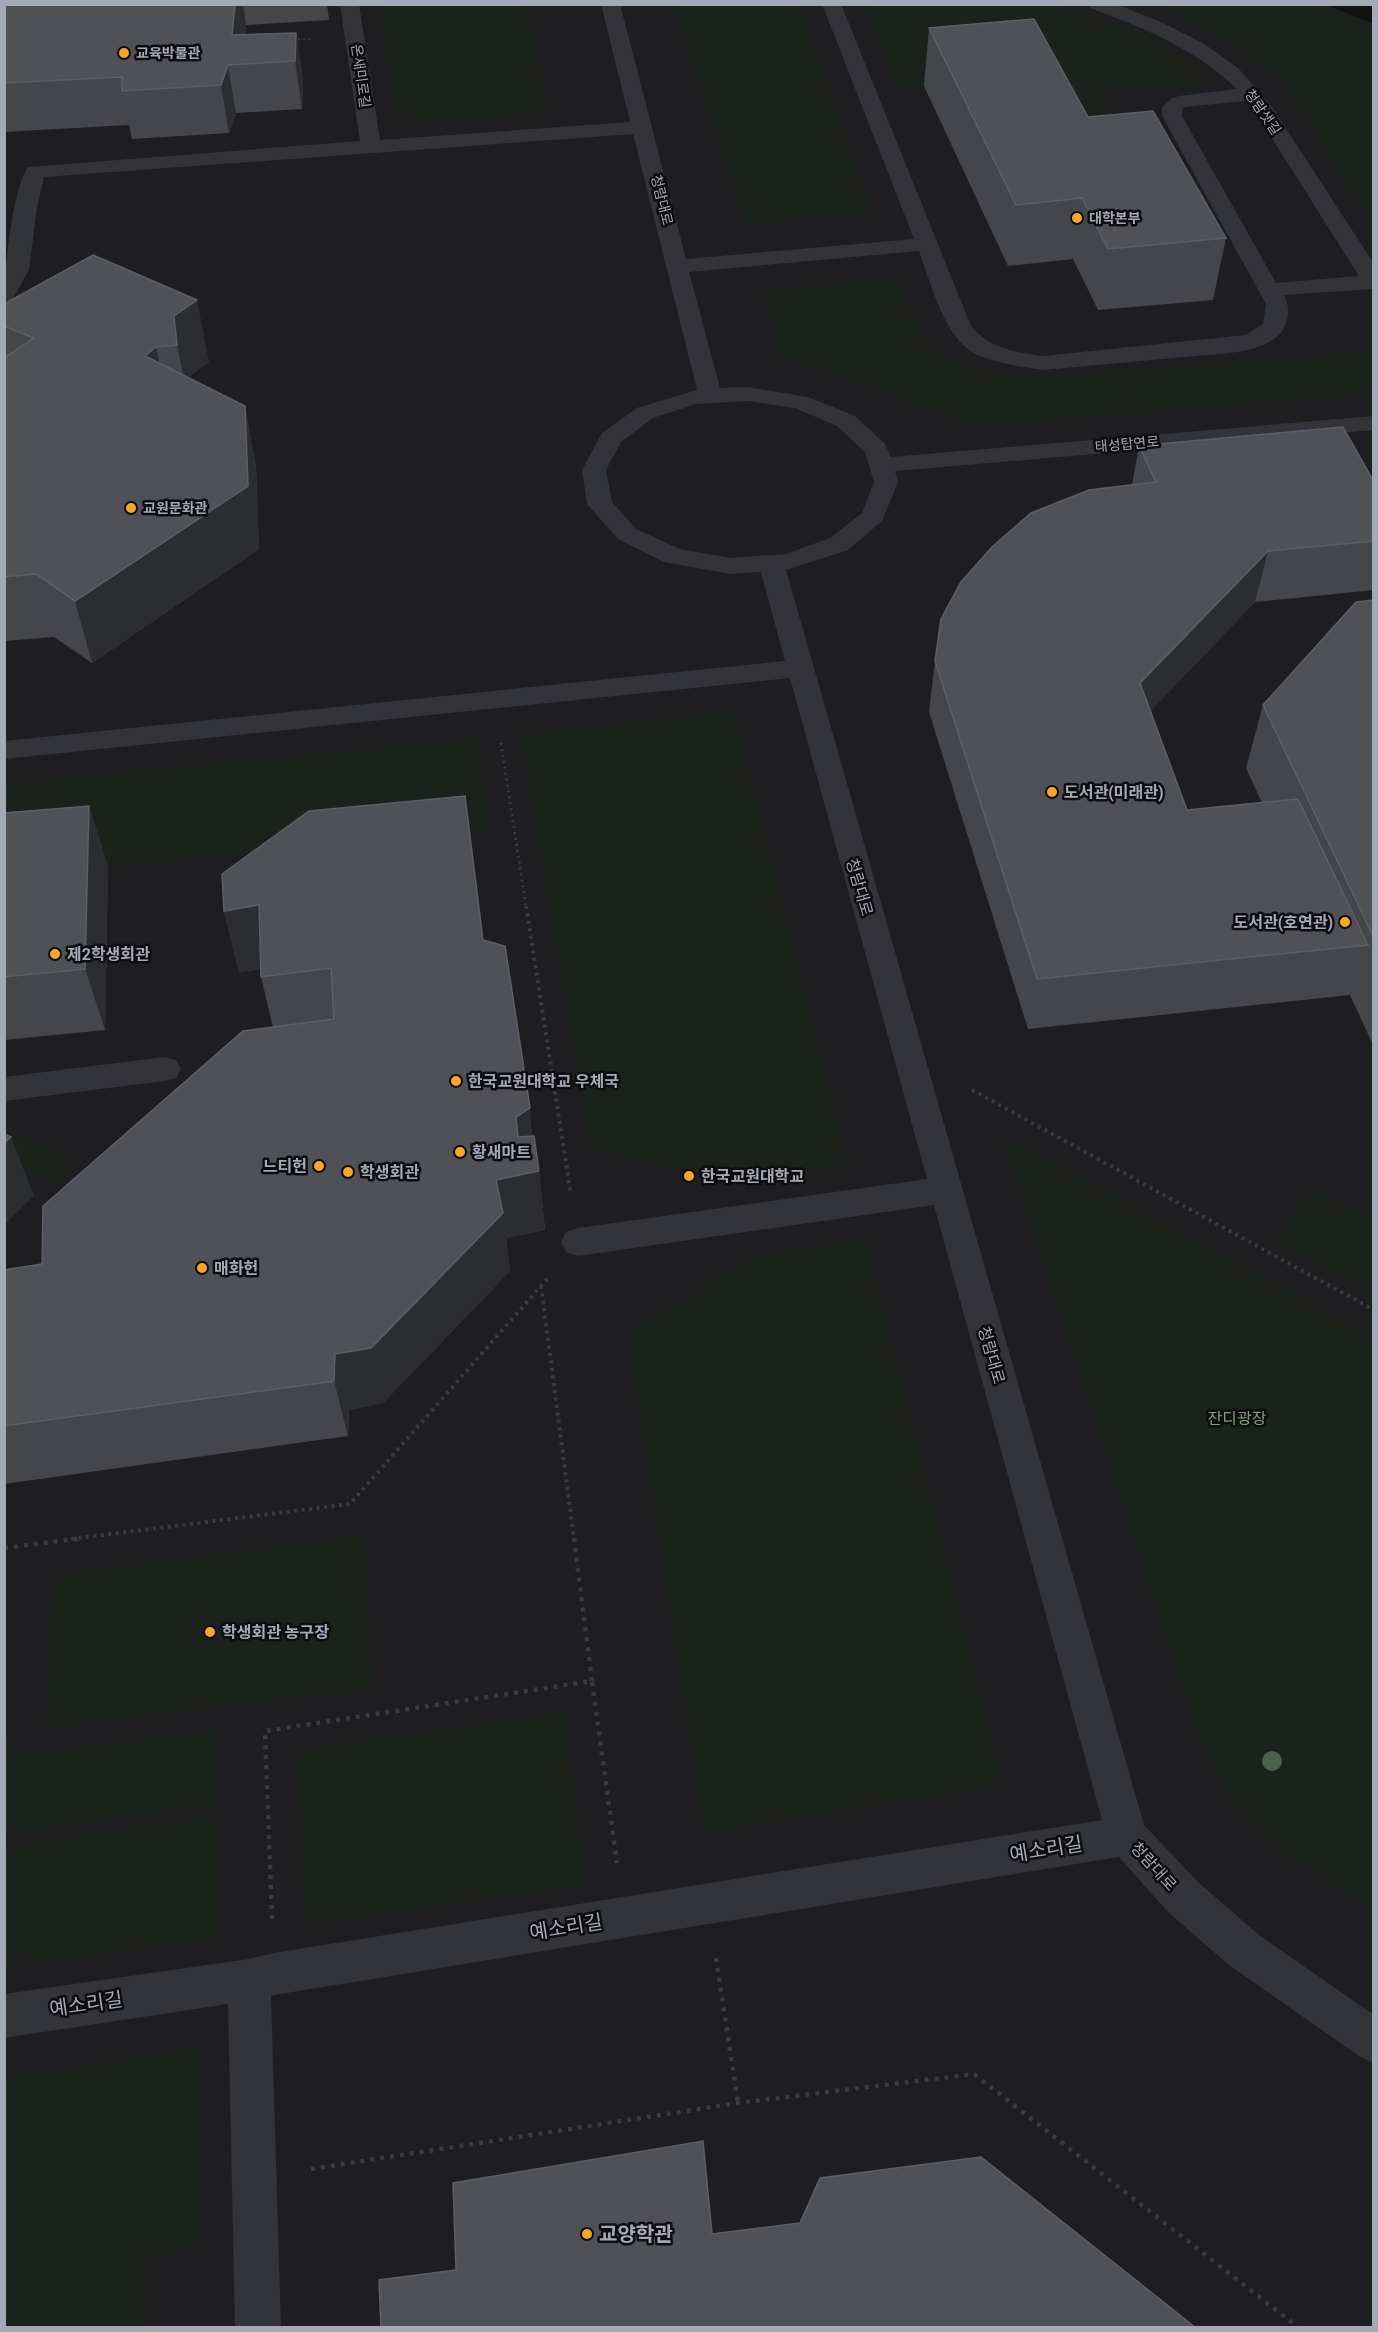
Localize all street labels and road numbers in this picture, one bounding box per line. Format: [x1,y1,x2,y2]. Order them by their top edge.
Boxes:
street label: 온새미로길 [349,43,373,109]
street label: 청람샛길 [1242,86,1284,138]
street label: 청람대로 [648,173,676,227]
street label: 태성탑연로 [1094,433,1160,455]
street label: 청람대로 [842,856,877,918]
street label: 청람대로 [974,1324,1009,1386]
street label: 예소리길 [1008,1831,1084,1867]
street label: 청람대로 [1127,1838,1181,1895]
street label: 예소리길 [528,1909,604,1945]
street label: 예소리길 [48,1987,124,2021]

